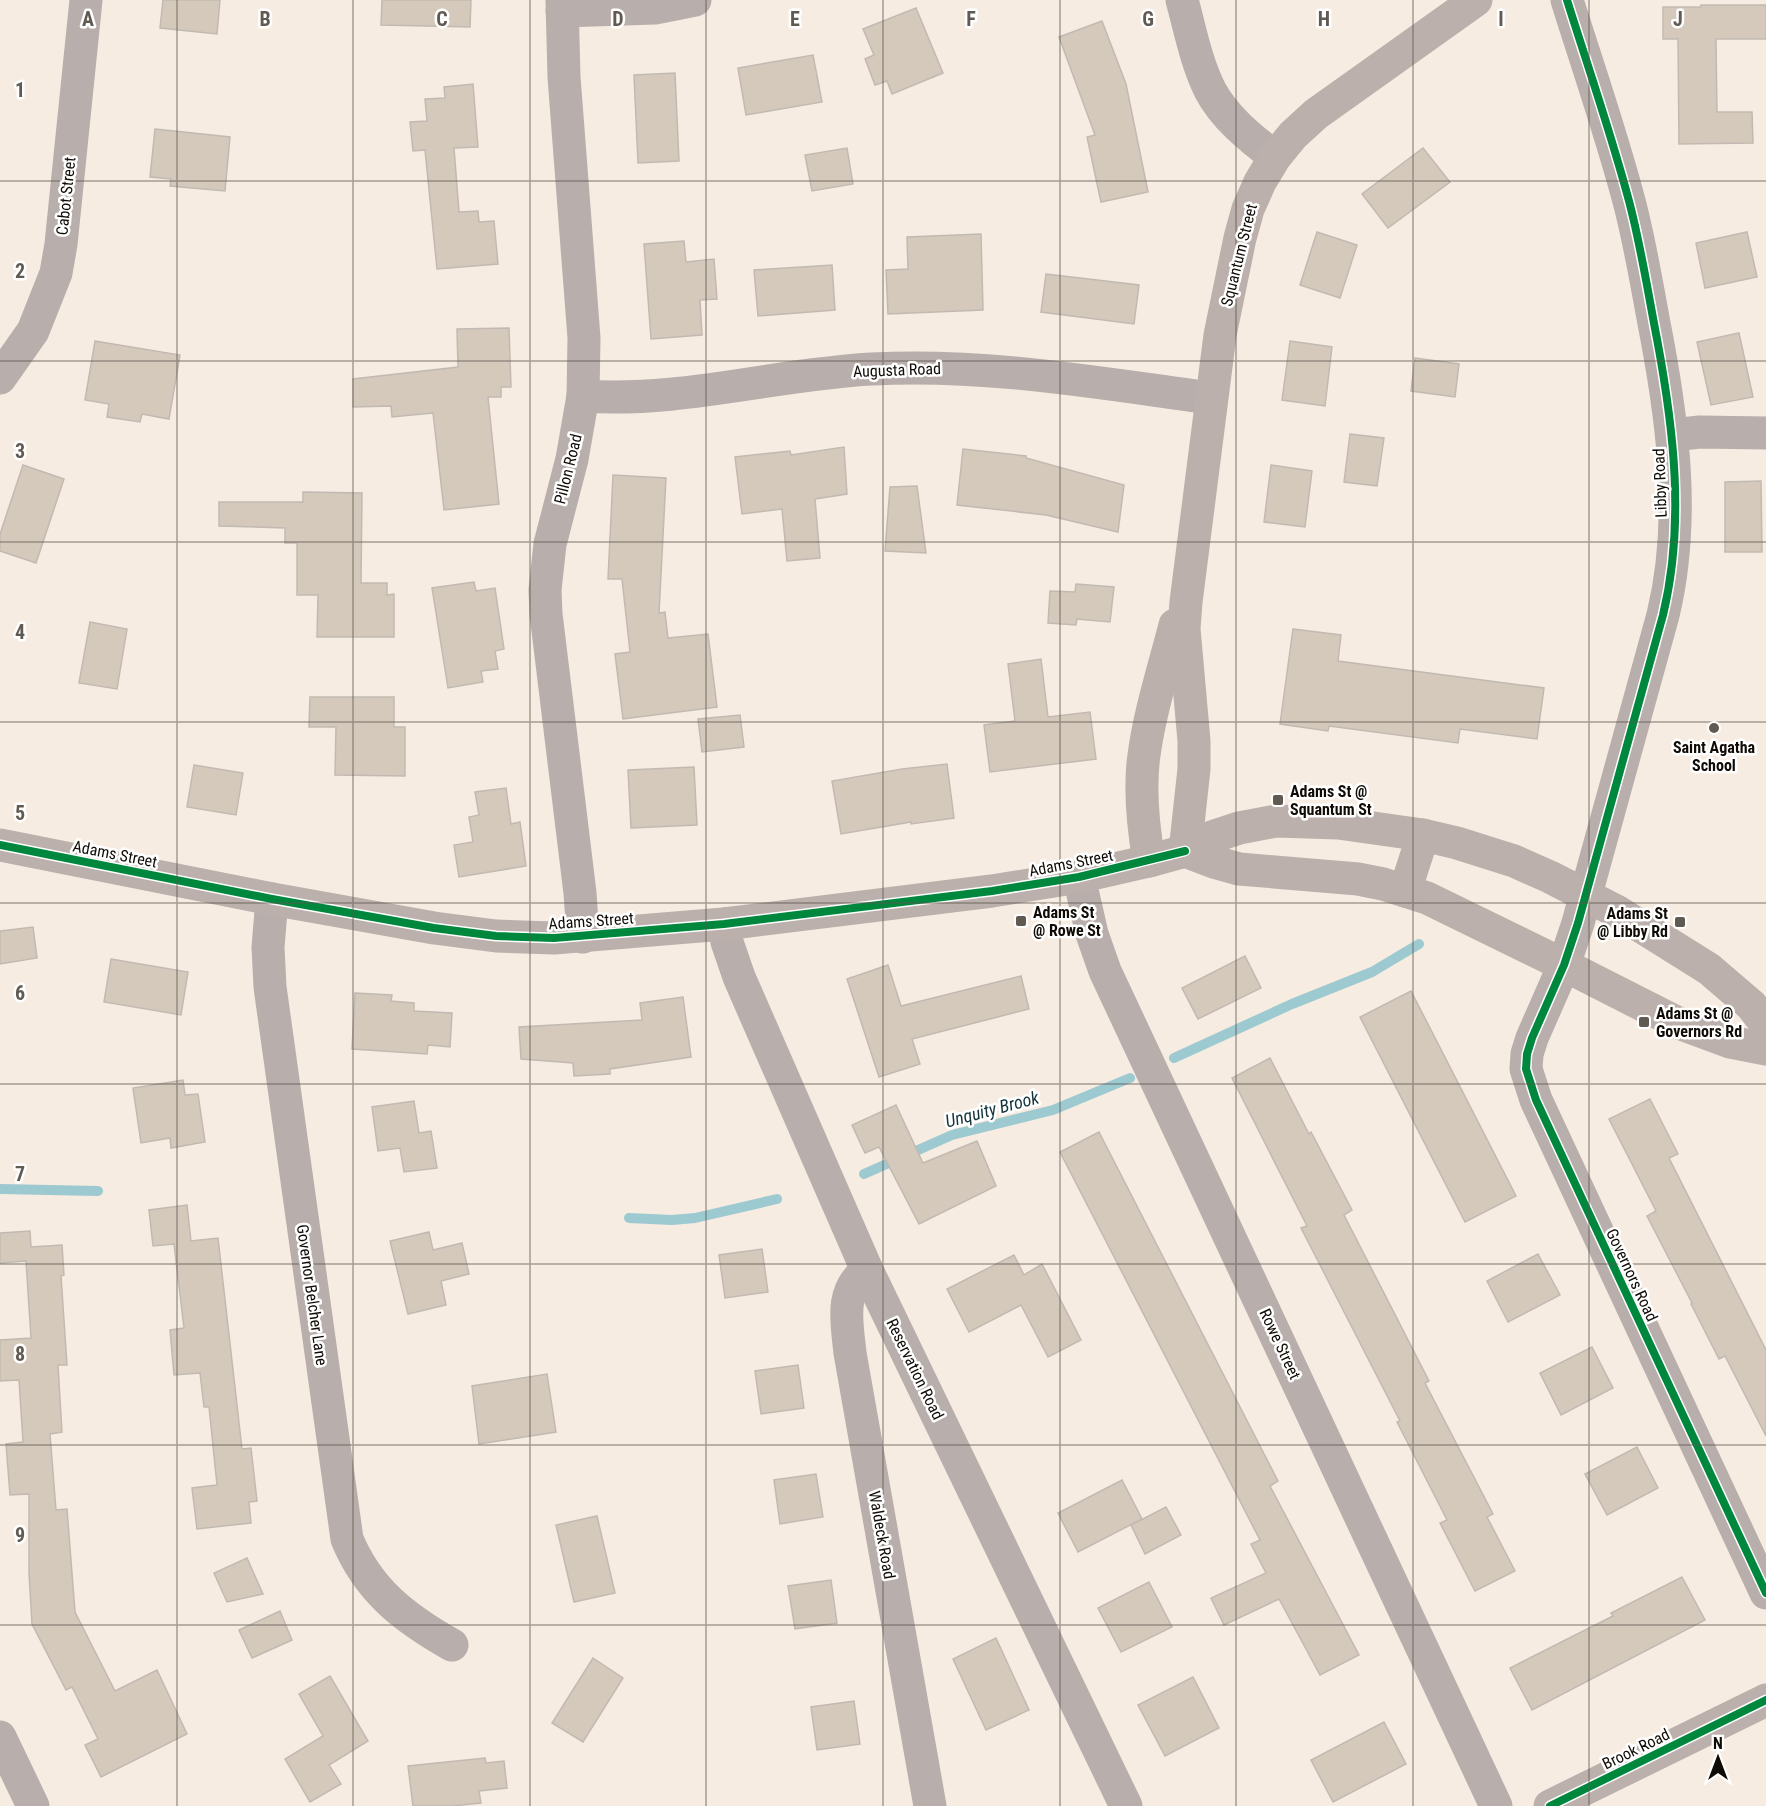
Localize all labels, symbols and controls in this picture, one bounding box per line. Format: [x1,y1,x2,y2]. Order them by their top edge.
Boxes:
text: A [82,7,94,31]
text: B [259,7,271,31]
text: C [436,7,448,31]
text: D [612,7,624,31]
text: E [790,7,800,31]
text: F [966,7,976,31]
text: G [1142,7,1154,31]
text: H [1318,7,1330,31]
text: I [1498,7,1504,31]
text: J [1673,7,1683,31]
text: 1 [15,78,25,102]
street label: Cabot Street [52,156,80,236]
street label: Squantum Street [1217,201,1261,308]
text: 2 [15,259,25,283]
street label: Augusta Road [853,359,941,381]
street label: Pillon Road [550,432,586,506]
text: 3 [15,439,25,463]
street label: Libby Road [1649,448,1671,518]
text: 4 [15,620,25,644]
marker: Saint Agatha School [1707,721,1721,735]
place label: Saint Agatha School [1673,738,1756,775]
place label: Adams St @ Squantum St [1290,782,1372,819]
marker: Adams St @ Squantum St [1271,793,1285,807]
text: 5 [15,801,25,825]
street label: Adams Street [71,837,159,872]
street label: Adams Street [1027,845,1115,880]
place label: Adams St @ Rowe St [1033,903,1101,940]
place label: Adams St @ Libby Rd [1597,904,1668,941]
street label: Adams Street [548,909,634,933]
marker: Adams St @ Rowe St [1014,914,1028,928]
marker: Adams St @ Libby Rd [1673,915,1687,929]
text: 6 [15,981,25,1005]
place label: Adams St @ Governors Rd [1656,1004,1742,1041]
marker: Adams St @ Governors Rd [1637,1015,1651,1029]
water label: Unquity Brook [943,1086,1042,1132]
text: 7 [15,1162,25,1186]
street label: Governor Belcher Lane [293,1223,331,1367]
street label: Governors Road [1602,1226,1662,1324]
street label: Rowe Street [1255,1306,1305,1383]
street label: Reservation Road [882,1315,948,1423]
text: 8 [15,1342,25,1366]
street label: Waldeck Road [865,1489,899,1581]
text: 9 [15,1523,25,1547]
street label: Brook Road [1599,1725,1673,1773]
north arrow [1688,1728,1748,1788]
text: N [1713,1734,1723,1753]

